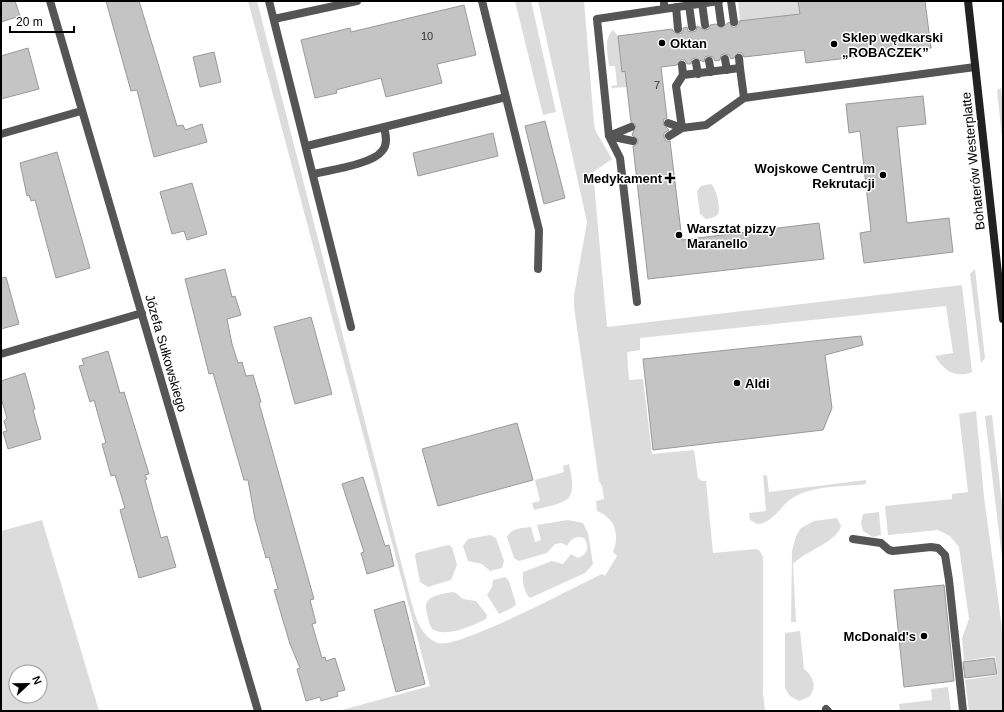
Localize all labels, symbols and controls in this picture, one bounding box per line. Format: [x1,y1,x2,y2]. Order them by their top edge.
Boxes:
scale bar [10,8,74,34]
text: 20 m [16,15,43,29]
house number: 10 [421,30,433,42]
place label: Sklep wędkarski „ROBACZEK” [842,30,943,60]
place label: Oktan [670,36,707,51]
marker: Oktan [657,38,667,48]
marker: Sklep wędkarski „ROBACZEK” [829,39,839,49]
house number: 7 [654,79,660,91]
street label: Bohaterów Westerplatte [958,91,988,231]
place label: Wojskowe Centrum Rekrutacji [755,161,875,191]
marker: Wojskowe Centrum Rekrutacji [878,170,888,180]
place label: Medykament [583,171,663,186]
marker: Medykament [665,173,675,183]
place label: Warsztat pizzy Maranello [687,221,777,251]
marker: Warsztat pizzy Maranello [674,230,684,240]
street label: Józefa Sułkowskiego [142,293,190,413]
place label: Aldi [745,376,770,391]
marker: Aldi [732,378,742,388]
place label: McDonald's [844,629,916,644]
marker: McDonald's [919,631,929,641]
north arrow [8,664,48,704]
text: N [30,674,44,686]

